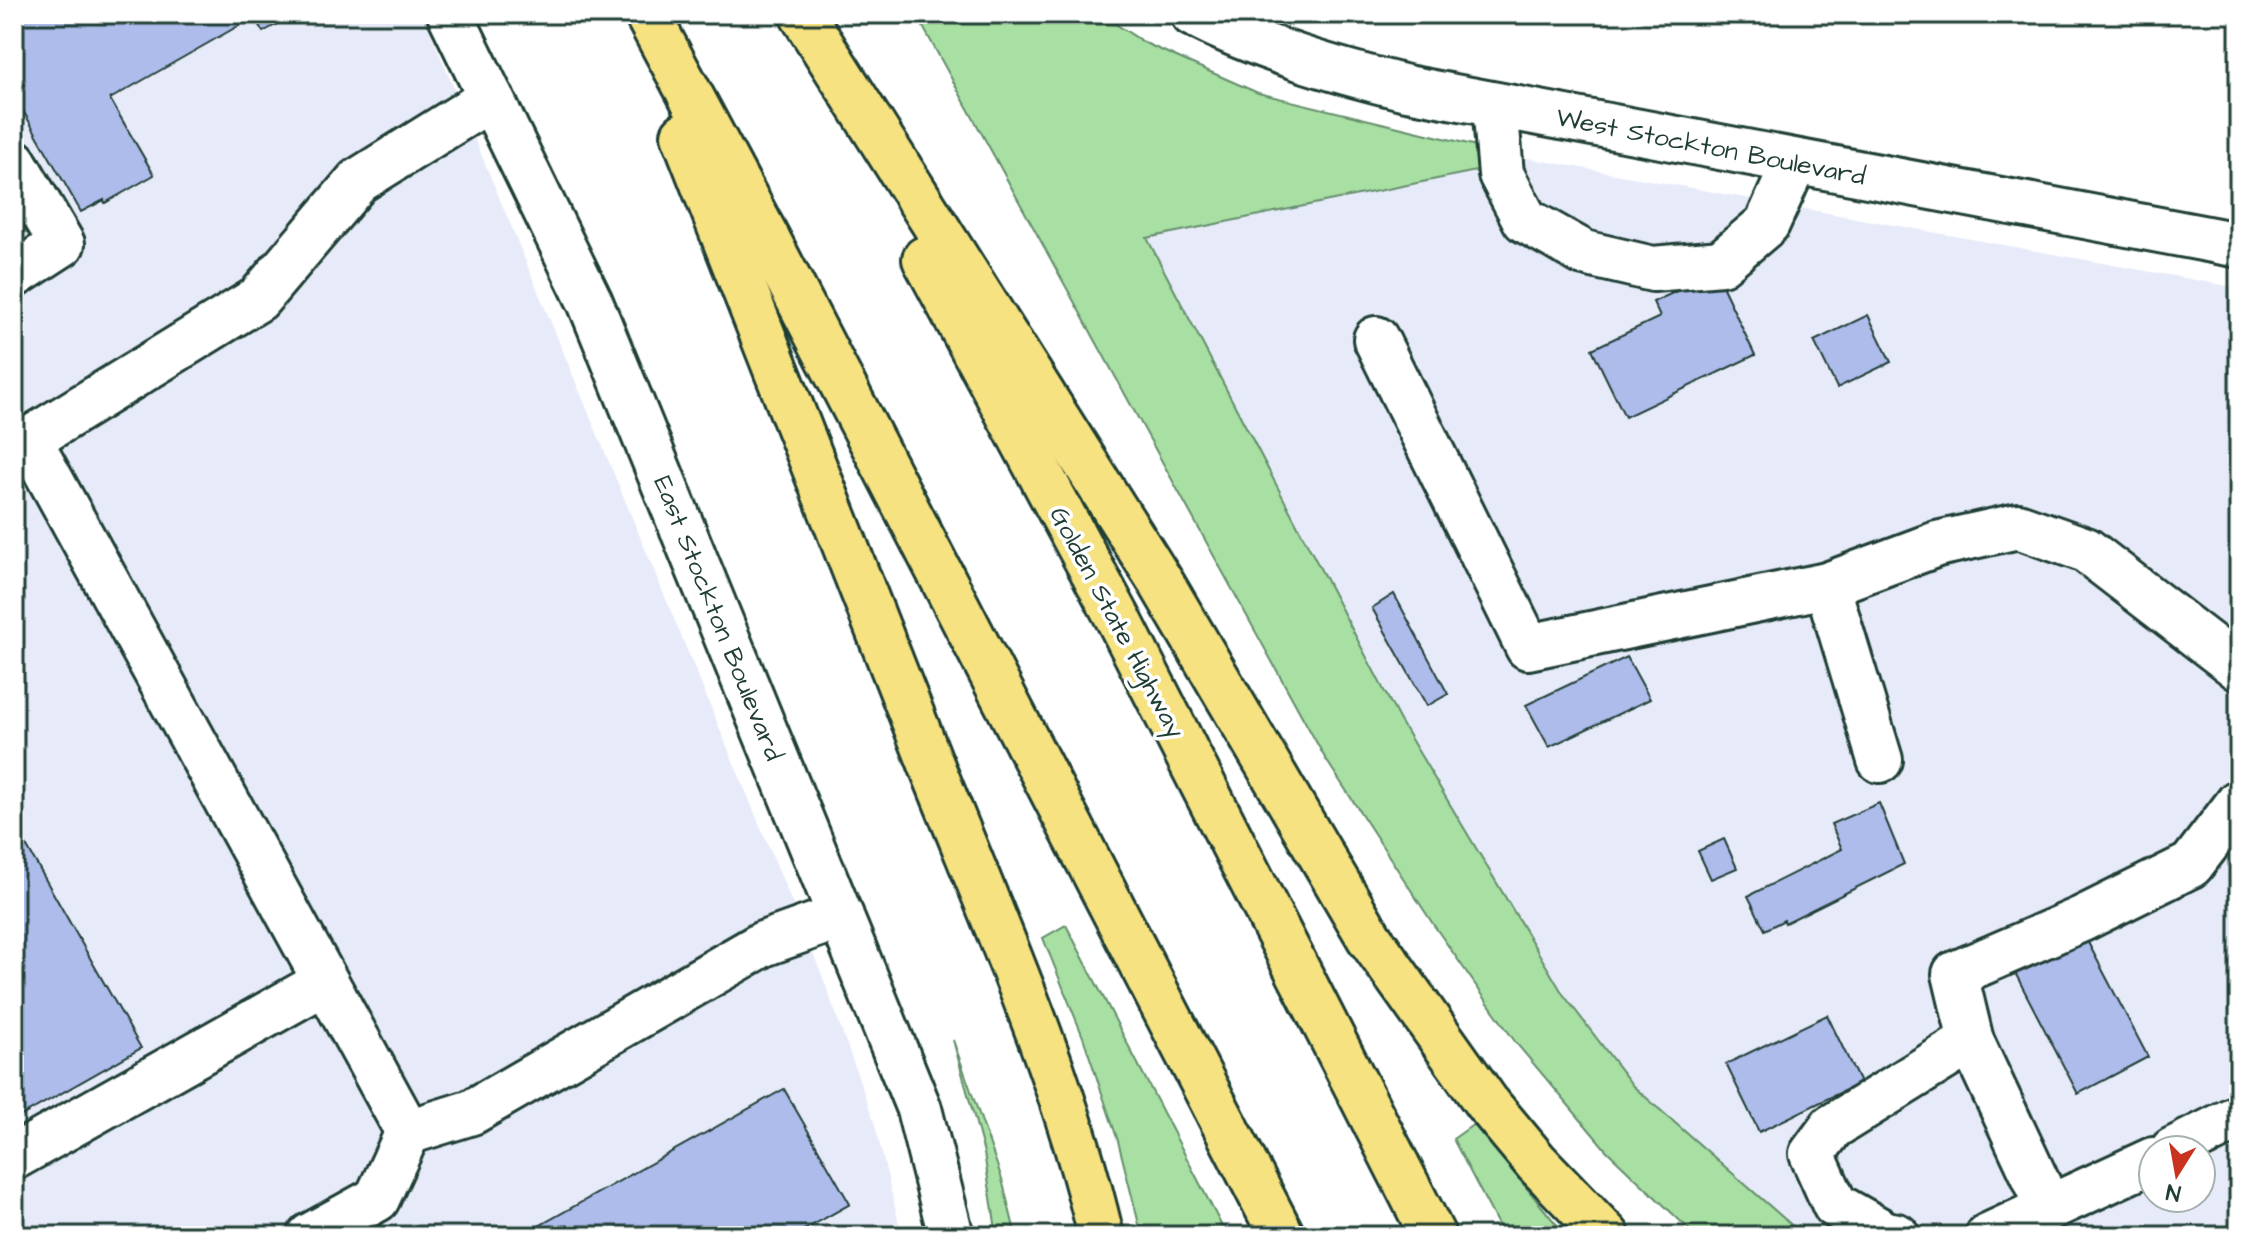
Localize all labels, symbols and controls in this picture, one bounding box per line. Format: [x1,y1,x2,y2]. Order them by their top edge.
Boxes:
street label: West Stockton Boulevard [1553,99,1868,195]
street label: East Stockton Boulevard [644,471,792,766]
street label: Golden State Highway [1039,500,1193,746]
north arrow [2137,1134,2217,1214]
text: N [2164,1176,2183,1209]

